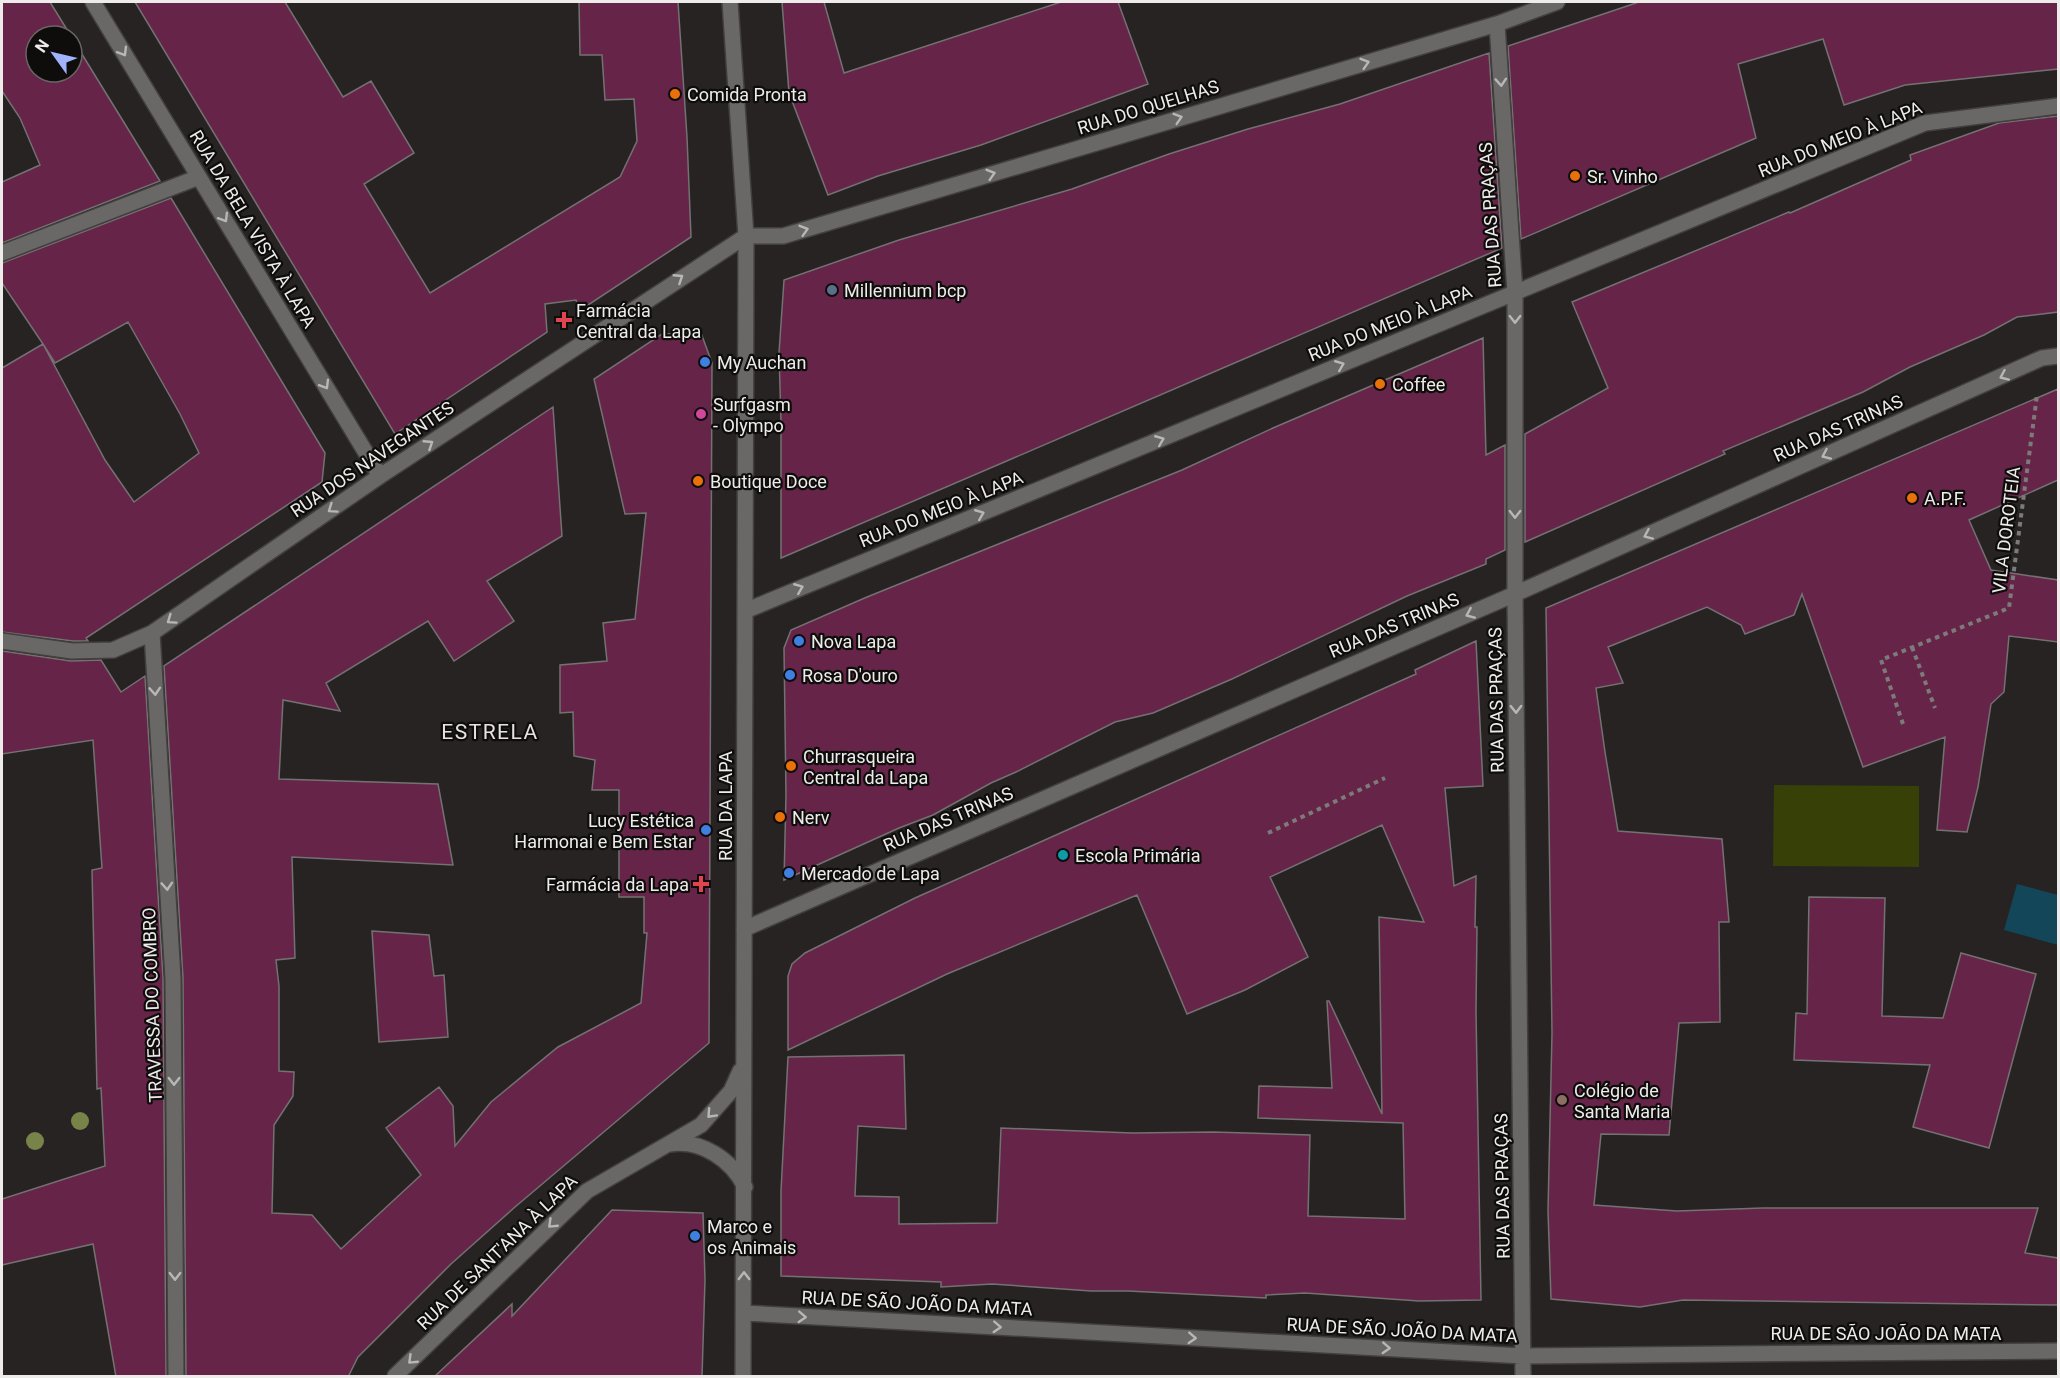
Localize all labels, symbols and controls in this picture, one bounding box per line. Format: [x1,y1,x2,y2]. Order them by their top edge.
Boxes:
north arrow [24,24,84,84]
text: N [31,36,53,56]
one-way arrow [116,46,127,56]
one-way arrow [1359,58,1370,70]
street label: RUA DO QUELHAS [1075,75,1222,139]
one-way arrow [1494,78,1507,87]
place label: Comida Pronta [687,84,807,105]
marker: Comida Pronta [668,87,682,101]
street label: RUA DO MEIO À LAPA [1755,96,1925,181]
one-way arrow [1172,113,1183,125]
street label: RUA DA BELA VISTA À LAPA [186,126,321,332]
street label: RUA DAS PRAÇAS [1474,141,1506,288]
place label: Sr. Vinho [1587,166,1658,187]
one-way arrow [985,169,996,181]
marker: Sr. Vinho [1568,169,1582,183]
one-way arrow [217,212,229,222]
one-way arrow [798,225,809,237]
one-way arrow [672,274,683,285]
place label: Millennium bcp [844,280,966,301]
street label: RUA DO MEIO À LAPA [1305,280,1475,365]
marker: Millennium bcp [825,283,839,297]
place label: Farmácia Central da Lapa [576,300,701,342]
marker: Farmácia Central da Lapa [557,313,571,327]
one-way arrow [1509,314,1521,323]
place label: My Auchan [717,352,806,373]
marker: My Auchan [698,355,712,369]
one-way arrow [1334,360,1345,372]
one-way arrow [1999,368,2010,380]
place label: Coffee [1392,374,1445,395]
marker: Coffee [1373,377,1387,391]
one-way arrow [318,379,330,389]
street label: RUA DAS TRINAS [1770,390,1906,466]
place label: Surfgasm - Olympo [713,394,791,436]
street label: RUA DOS NAVEGANTES [287,396,458,521]
marker: Surfgasm - Olympo [694,407,708,421]
one-way arrow [1153,435,1164,447]
one-way arrow [423,439,433,451]
one-way arrow [1821,448,1832,460]
street label: VILA DOROTEIA [1988,465,2024,595]
street label: RUA DO MEIO À LAPA [856,466,1026,551]
place label: Boutique Doce [710,471,827,492]
marker: Boutique Doce [691,474,705,488]
place label: A.P.F. [1924,488,1966,509]
marker: A.P.F. [1905,491,1919,505]
one-way arrow [328,502,339,513]
one-way arrow [973,509,984,521]
one-way arrow [1509,509,1521,518]
one-way arrow [1643,527,1654,539]
one-way arrow [793,583,804,595]
street label: RUA DAS TRINAS [1326,588,1462,662]
one-way arrow [1465,607,1476,619]
one-way arrow [167,613,178,624]
street label: RUA DAS PRAÇAS [1484,627,1508,773]
place label: Nova Lapa [811,631,896,652]
marker: Nova Lapa [792,634,806,648]
place label: Rosa D'ouro [802,665,898,686]
marker: Rosa D'ouro [783,668,797,682]
one-way arrow [149,687,162,696]
one-way arrow [1510,704,1522,713]
district label: ESTRELA [441,720,539,744]
place label: Churrasqueira Central da Lapa [803,746,928,788]
street label: RUA DA LAPA [715,751,736,861]
marker: Churrasqueira Central da Lapa [784,759,798,773]
street label: RUA DAS TRINAS [880,782,1016,856]
place label: Nerv [792,807,830,828]
place label: Lucy Estética Harmonai e Bem Estar [514,810,694,852]
marker: Nerv [773,810,787,824]
marker: Lucy Estética Harmonai e Bem Estar [699,823,713,837]
place label: Escola Primária [1075,845,1201,866]
marker: Escola Primária [1056,848,1070,862]
place label: Mercado de Lapa [801,863,940,884]
marker: Mercado de Lapa [782,866,796,880]
place label: Farmácia da Lapa [546,874,689,895]
marker: Farmácia da Lapa [694,877,708,891]
one-way arrow [161,881,174,890]
street label: TRAVESSA DO COMBRO [138,907,166,1103]
one-way arrow [168,1076,180,1085]
place label: Colégio de Santa Maria [1574,1080,1670,1122]
marker: Colégio de Santa Maria [1555,1093,1569,1107]
one-way arrow [707,1107,718,1117]
street label: RUA DAS PRAÇAS [1490,1113,1514,1259]
street label: RUA DE SANT'ANA À LAPA [413,1170,581,1334]
place label: Marco e os Animais [707,1216,796,1258]
one-way arrow [549,1217,560,1228]
marker: Marco e os Animais [688,1229,702,1243]
one-way arrow [169,1271,181,1280]
one-way arrow [738,1272,750,1281]
street label: RUA DE SÃO JOÃO DA MATA [801,1286,1033,1320]
one-way arrow [798,1310,807,1323]
street label: RUA DE SÃO JOÃO DA MATA [1286,1313,1518,1347]
one-way arrow [992,1321,1001,1334]
street label: RUA DE SÃO JOÃO DA MATA [1770,1323,2002,1344]
one-way arrow [1187,1331,1196,1344]
one-way arrow [1382,1342,1391,1355]
one-way arrow [409,1353,419,1364]

